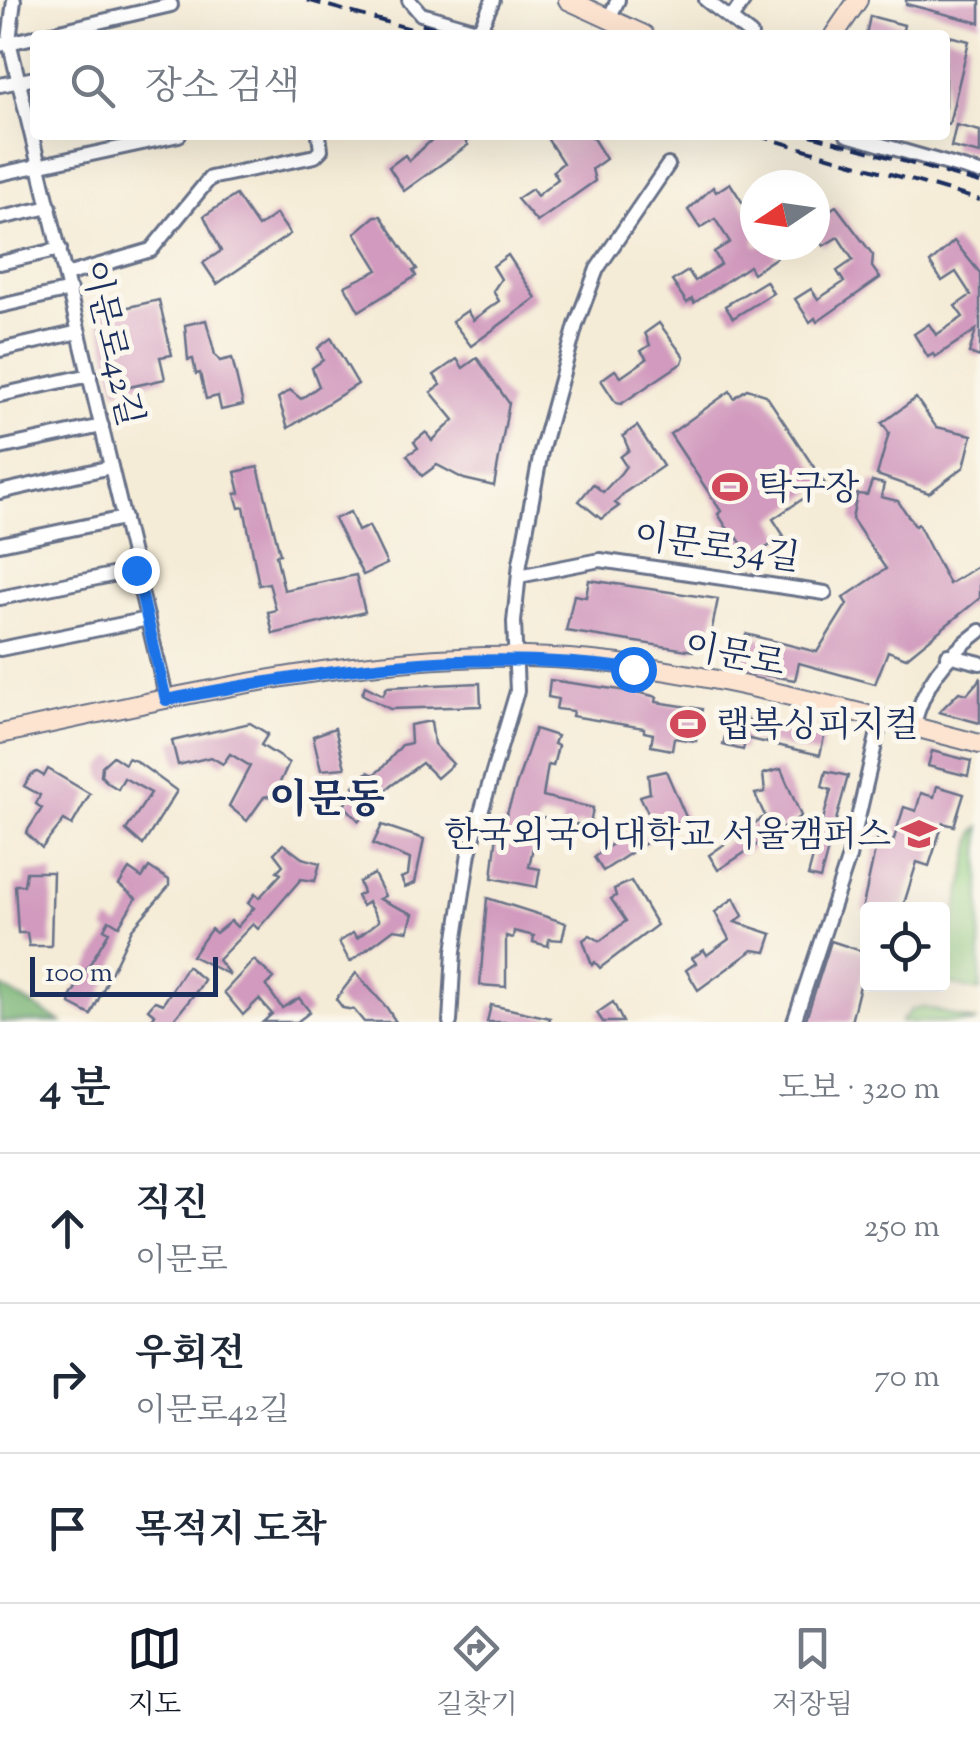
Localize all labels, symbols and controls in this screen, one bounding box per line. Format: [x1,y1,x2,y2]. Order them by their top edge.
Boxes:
search box [30,30,950,140]
icon: search [65,58,120,113]
text: 장소 검색 [145,62,300,116]
north arrow [740,170,830,260]
street label: 이문로42길 [66,256,153,432]
place label: 탁구장 [758,465,860,516]
sports icon: 탁구장 [711,468,749,506]
street label: 이문로34길 [630,513,803,586]
route end [114,548,160,594]
street label: 이문로 [680,623,789,692]
route start [611,647,657,693]
place label: 랩복싱피지컬 [716,702,919,753]
sports icon: 랩복싱피지컬 [669,705,707,743]
district label: 이문동 [269,774,385,831]
place label: 한국외국어대학교 서울캠퍼스 [444,812,891,863]
school or university icon: 한국외국어대학교 서울캠퍼스 [900,815,938,853]
map controls [860,902,950,992]
button: locate [860,902,950,992]
scale bar [30,952,218,996]
text: 100 m [45,954,113,994]
text: 4 분 [40,1061,111,1121]
text: 도보 · 320 m [778,1067,940,1113]
text: 직진 [135,1179,208,1233]
icon: ahead [40,1201,95,1256]
text: 250 m [864,1205,940,1251]
text: 이문로 [135,1239,228,1285]
text: 우회전 [135,1329,245,1383]
icon: right [40,1351,95,1406]
text: 70 m [874,1355,940,1401]
text: 이문로42길 [135,1389,290,1435]
icon: arrive [40,1501,95,1556]
text: 목적지 도착 [135,1505,327,1559]
tab: 지도 [127,1621,182,1726]
tab: 길찾기 [436,1621,517,1726]
tab: 저장됨 [772,1621,853,1726]

